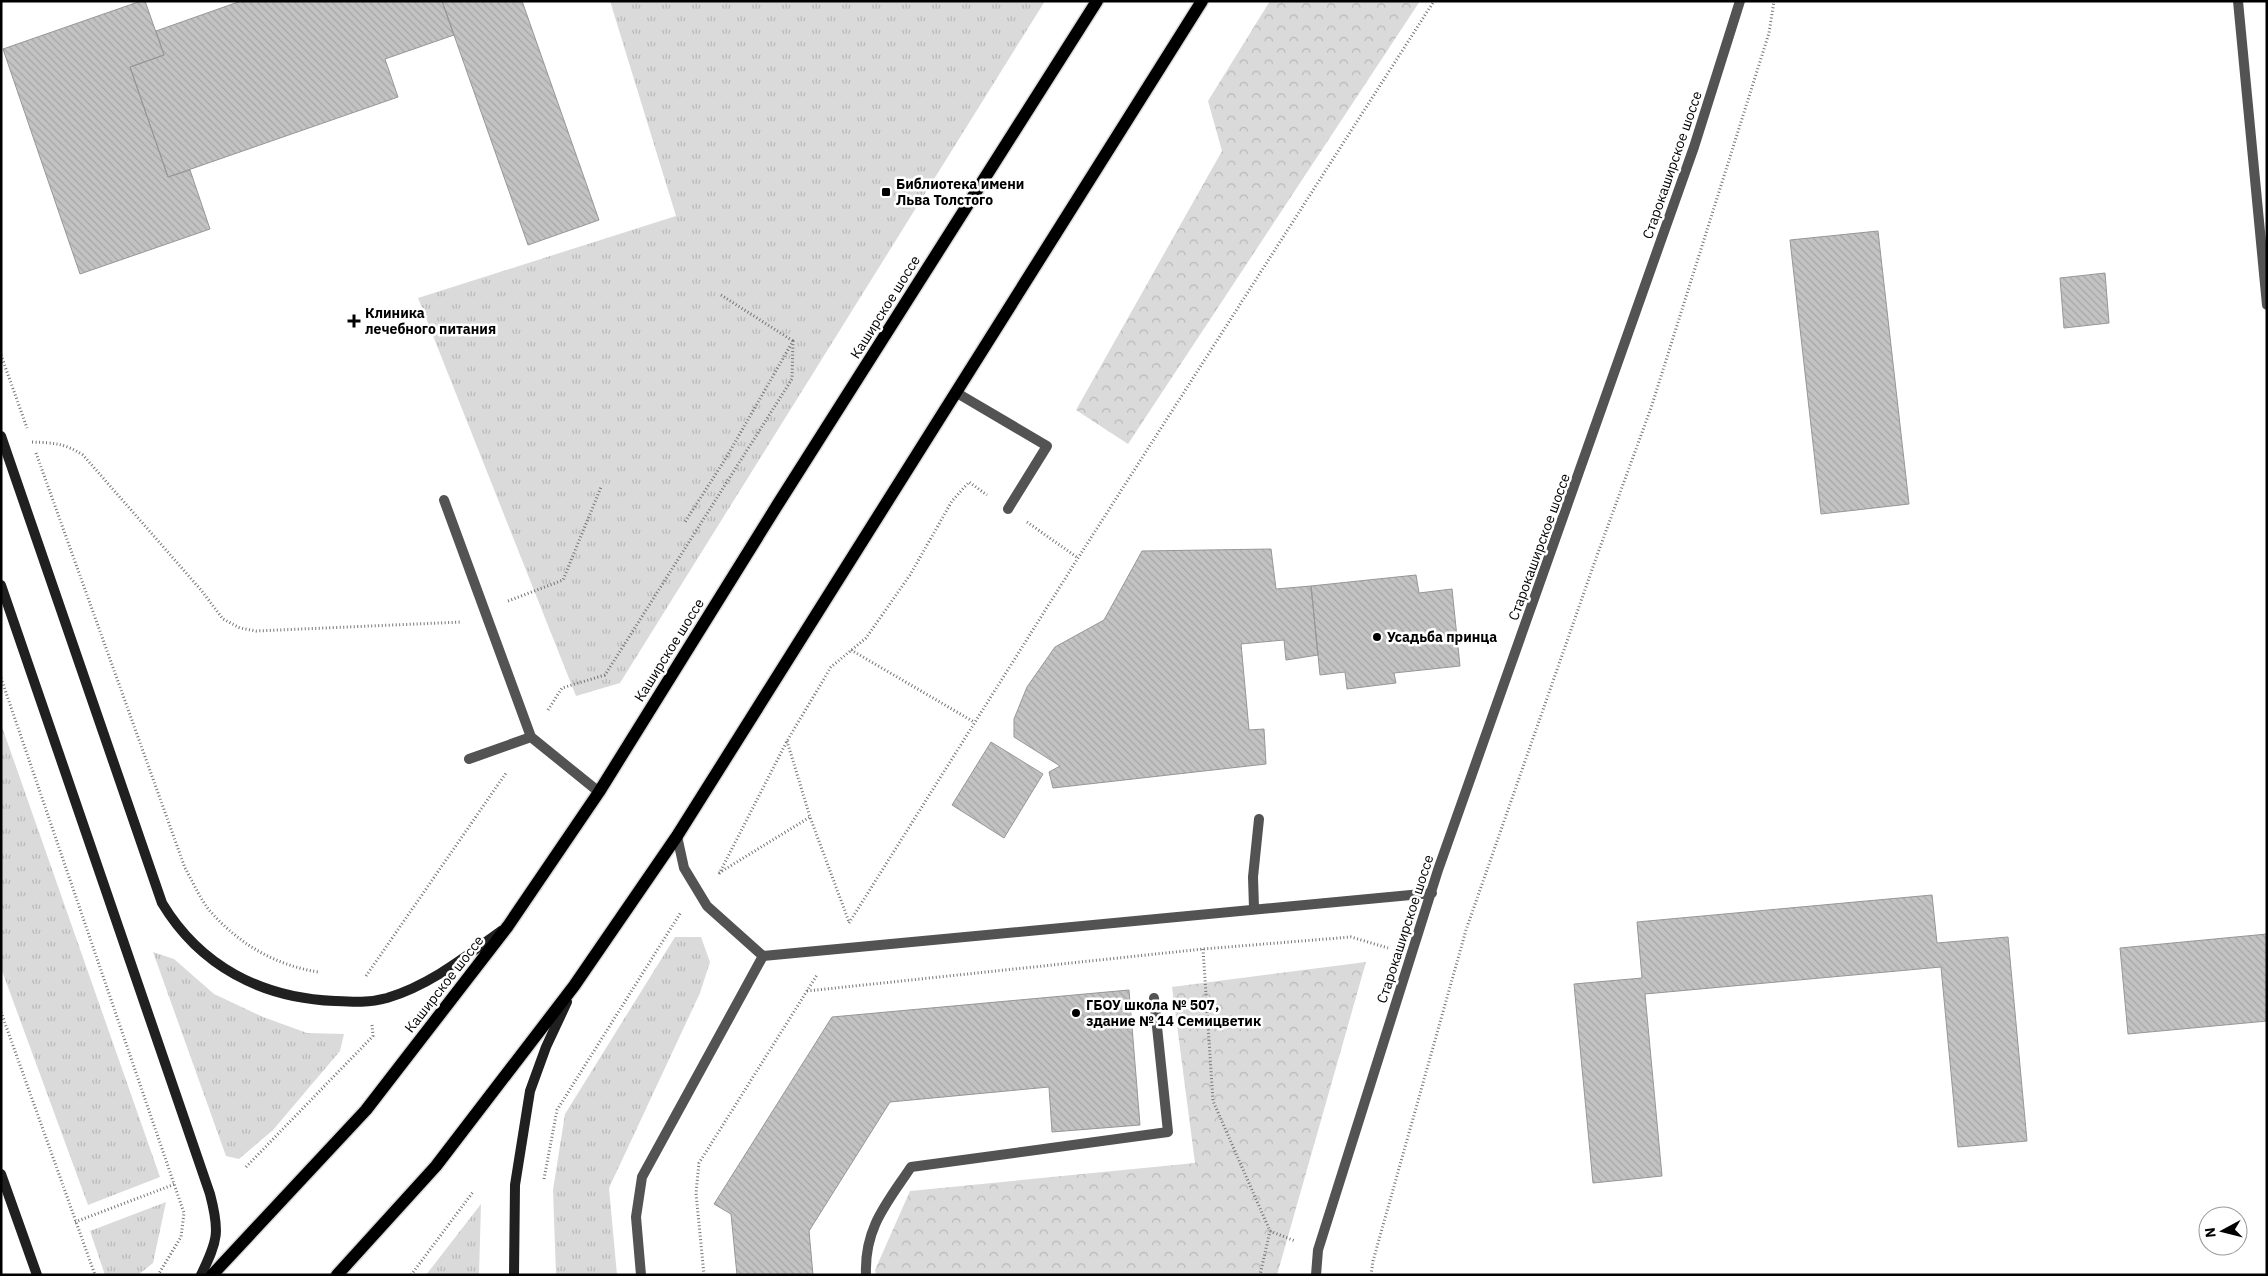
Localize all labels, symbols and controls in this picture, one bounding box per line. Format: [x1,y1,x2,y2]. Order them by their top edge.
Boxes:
street label: Старокаширское шоссе [1638,88,1706,241]
place label: Библиотека имени Льва Толстого [896,175,1024,209]
marker: Библиотека имени Льва Толстого [880,186,892,198]
street label: Каширское шоссе [846,252,924,362]
place label: Клиника лечебного питания [365,304,496,338]
marker: Клиника лечебного питания [347,314,361,328]
street label: Старокаширское шоссе [1504,471,1574,623]
street label: Каширское шоссе [630,595,708,705]
place label: Усадьба принца [1387,628,1497,646]
marker: Усадьба принца [1371,631,1383,643]
street label: Старокаширское шоссе [1372,852,1438,1006]
street label: Каширское шоссе [401,932,488,1036]
place label: ГБОУ школа № 507, здание № 14 Семицветик [1086,996,1261,1030]
marker: ГБОУ школа № 507, здание № 14 Семицветик [1070,1007,1082,1019]
north arrow [2198,1206,2248,1256]
text: N [2201,1226,2220,1239]

